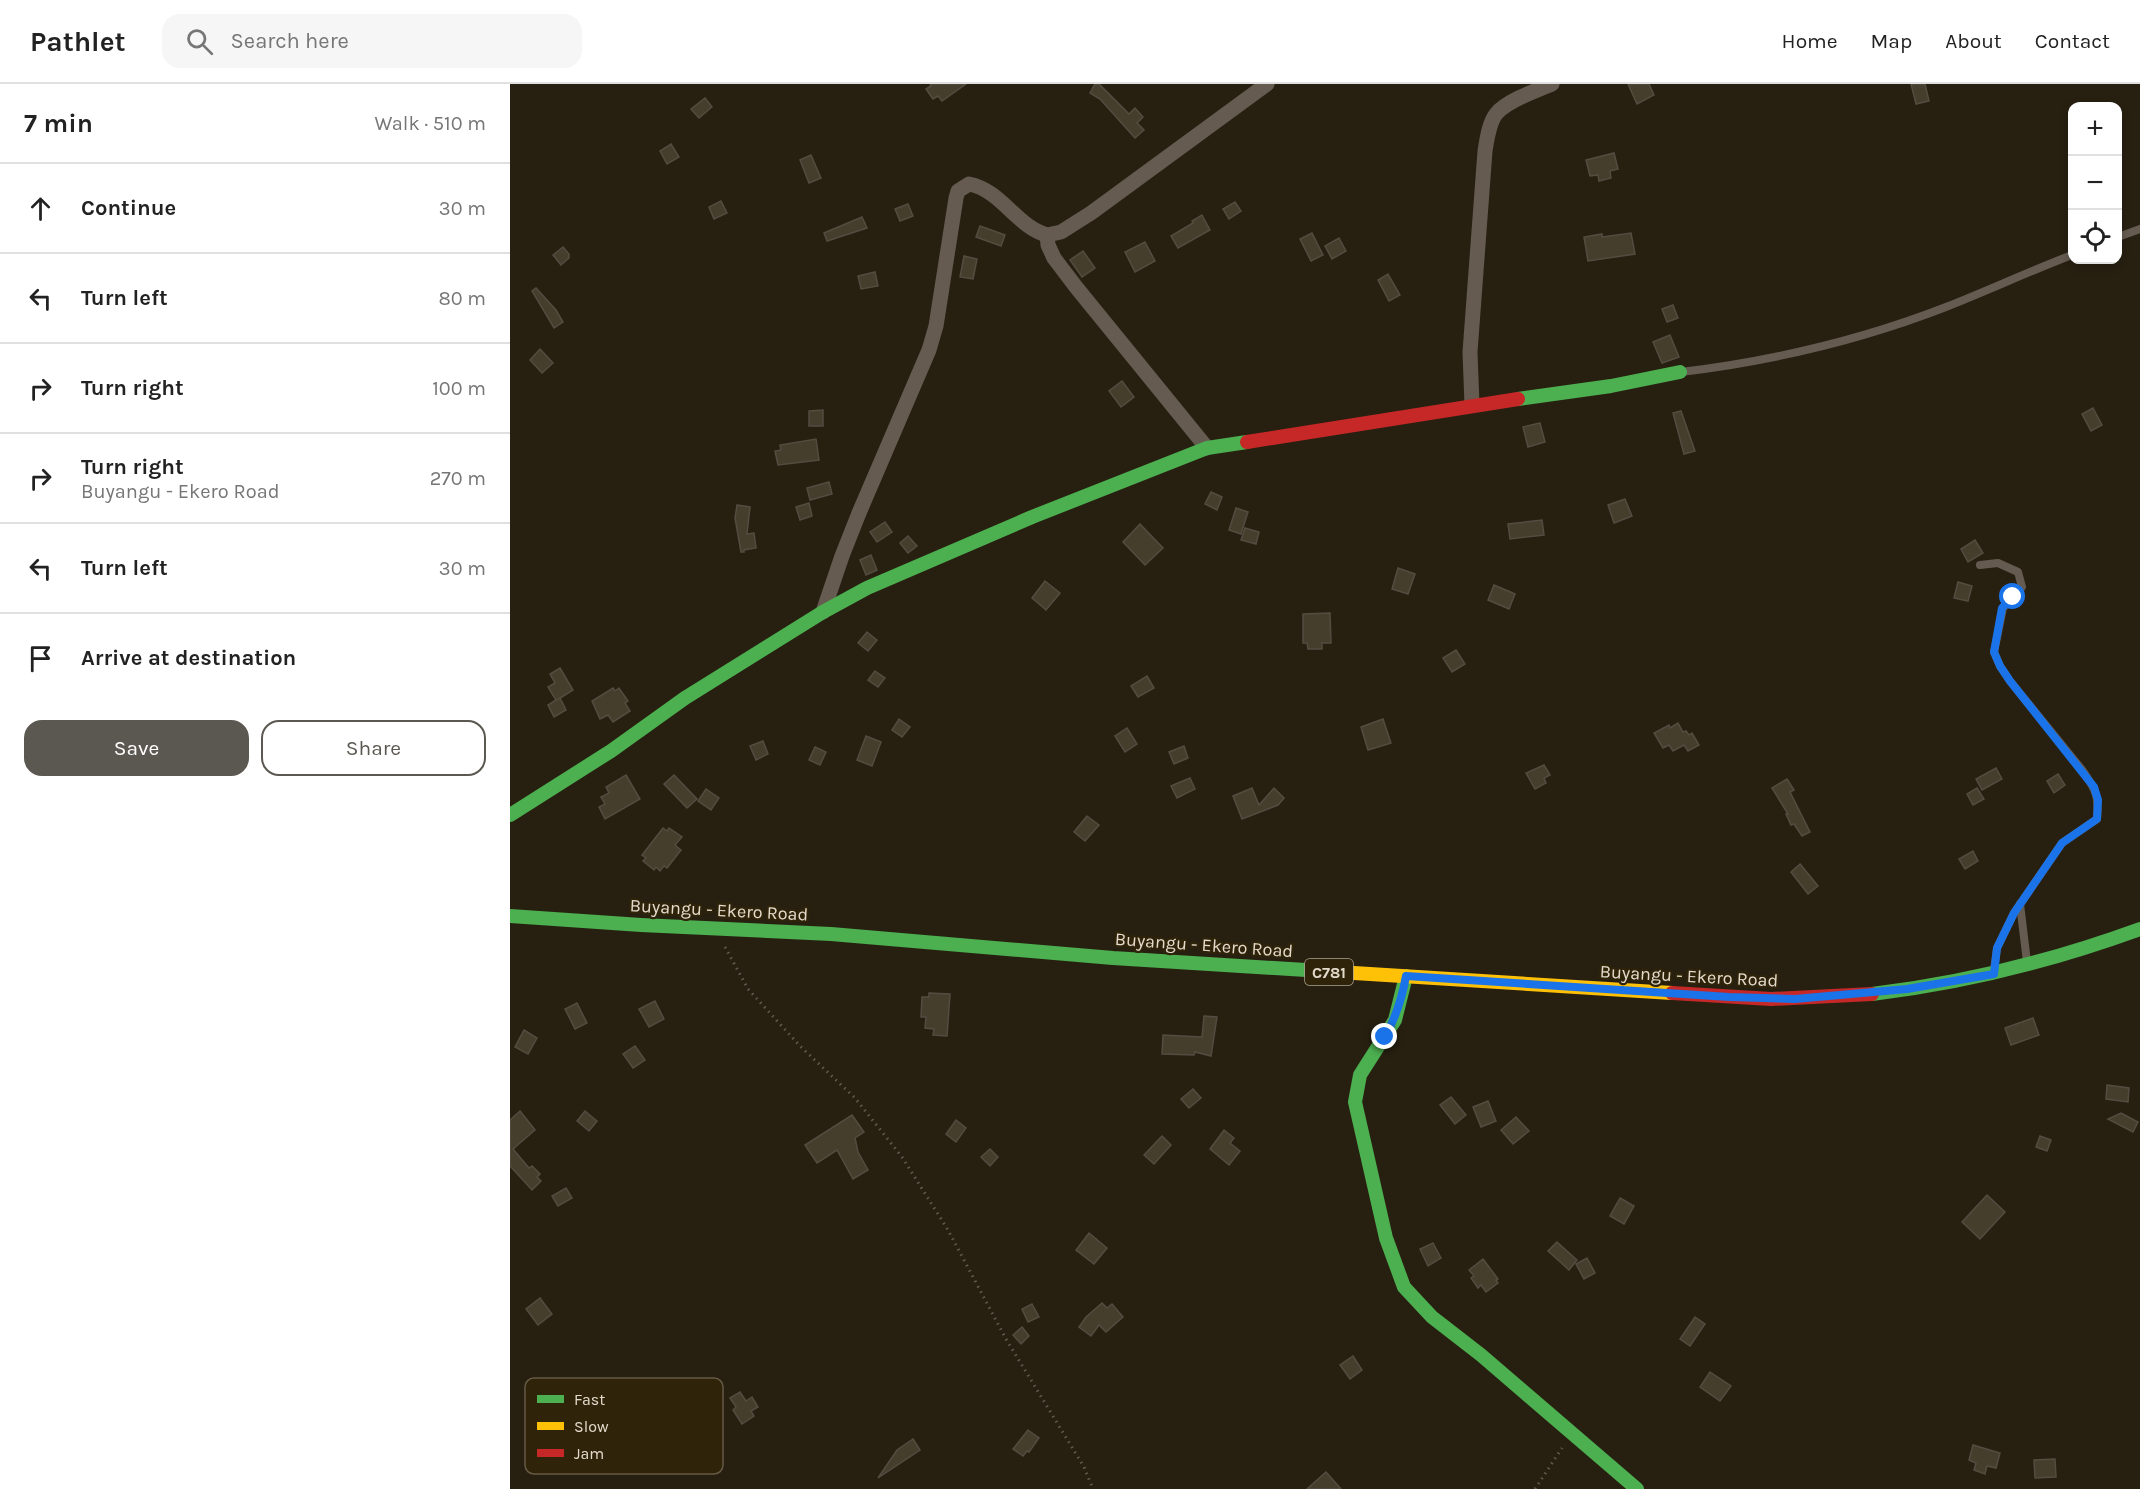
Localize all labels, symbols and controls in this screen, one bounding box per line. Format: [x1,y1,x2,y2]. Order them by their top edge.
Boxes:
search box [162,14,582,68]
text: Pathlet [30,25,126,58]
icon: search [183,25,216,58]
text: Search here [231,28,349,54]
text: Home [1782,29,1838,53]
text: Map [1871,29,1912,53]
text: About [1945,29,2002,53]
text: Contact [2035,29,2110,53]
map controls [2068,102,2122,264]
button: + [2068,102,2122,156]
text: 7 min [24,108,93,139]
text: Walk · 510 m [375,112,486,135]
button: − [2068,156,2122,210]
icon: ahead [24,192,57,225]
text: Continue [81,195,176,221]
text: 30 m [439,197,486,220]
button: locate [2068,210,2122,264]
icon: left [24,282,57,315]
text: Turn left [81,285,168,311]
text: 80 m [438,287,486,310]
icon: right [24,372,57,405]
text: Turn right [81,375,184,401]
text: 100 m [432,377,486,400]
text: Turn right [81,454,184,480]
icon: right [24,462,57,495]
text: 270 m [430,467,486,490]
text: Buyangu - Ekero Road [81,480,280,503]
icon: left [24,552,57,585]
text: Turn left [81,555,168,581]
text: 30 m [439,557,486,580]
route start [1999,583,2025,609]
icon: arrive [24,642,57,675]
text: Arrive at destination [81,645,296,671]
button: Save [24,720,249,776]
button: Share [261,720,486,776]
street label: Buyangu - Ekero Road [629,894,809,926]
street label: Buyangu - Ekero Road [1114,928,1294,962]
road number: C781 [1305,959,1353,985]
street label: Buyangu - Ekero Road [1599,960,1779,992]
route end [1371,1023,1397,1049]
legend [525,1378,723,1474]
text: Fast [574,1390,605,1409]
text: Slow [574,1417,609,1436]
text: Jam [574,1444,604,1463]

